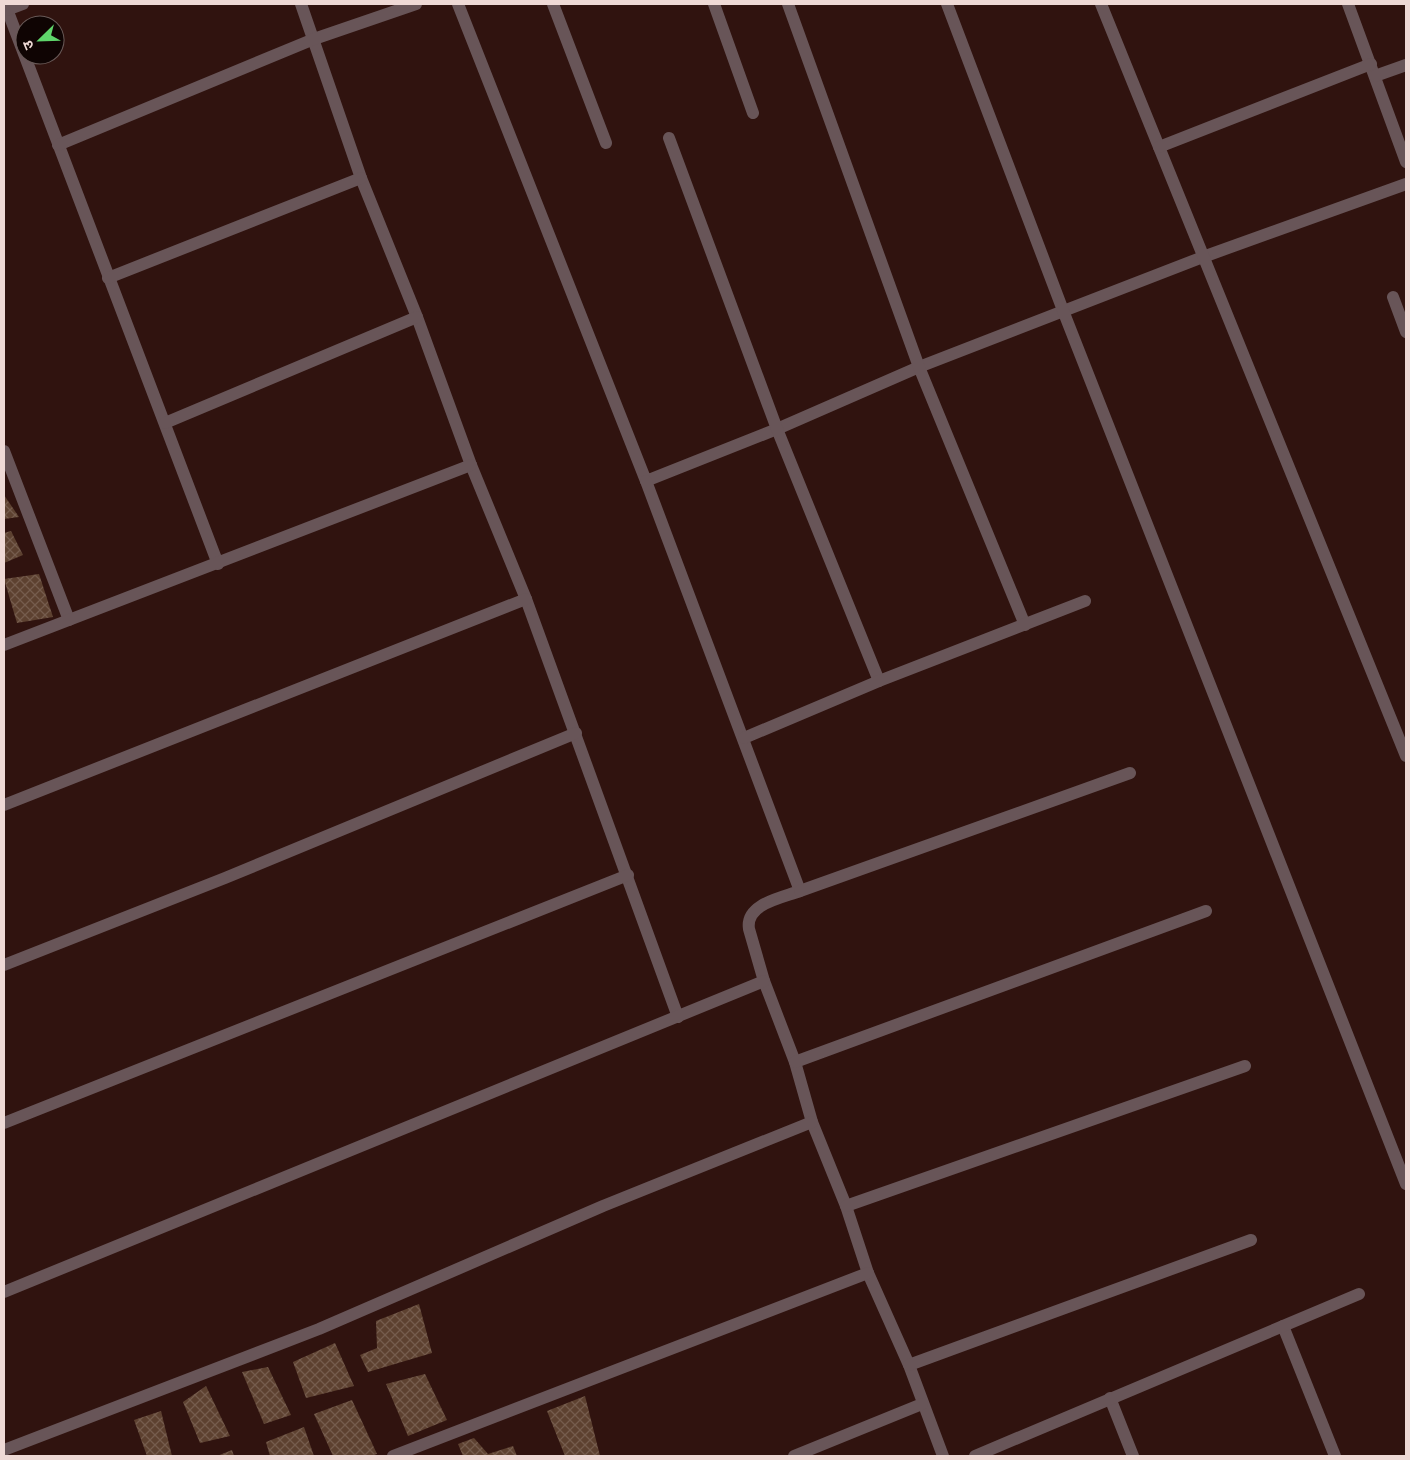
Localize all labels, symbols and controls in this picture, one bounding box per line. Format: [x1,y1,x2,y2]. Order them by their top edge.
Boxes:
north arrow [15,15,65,65]
text: उ [17,37,39,53]

